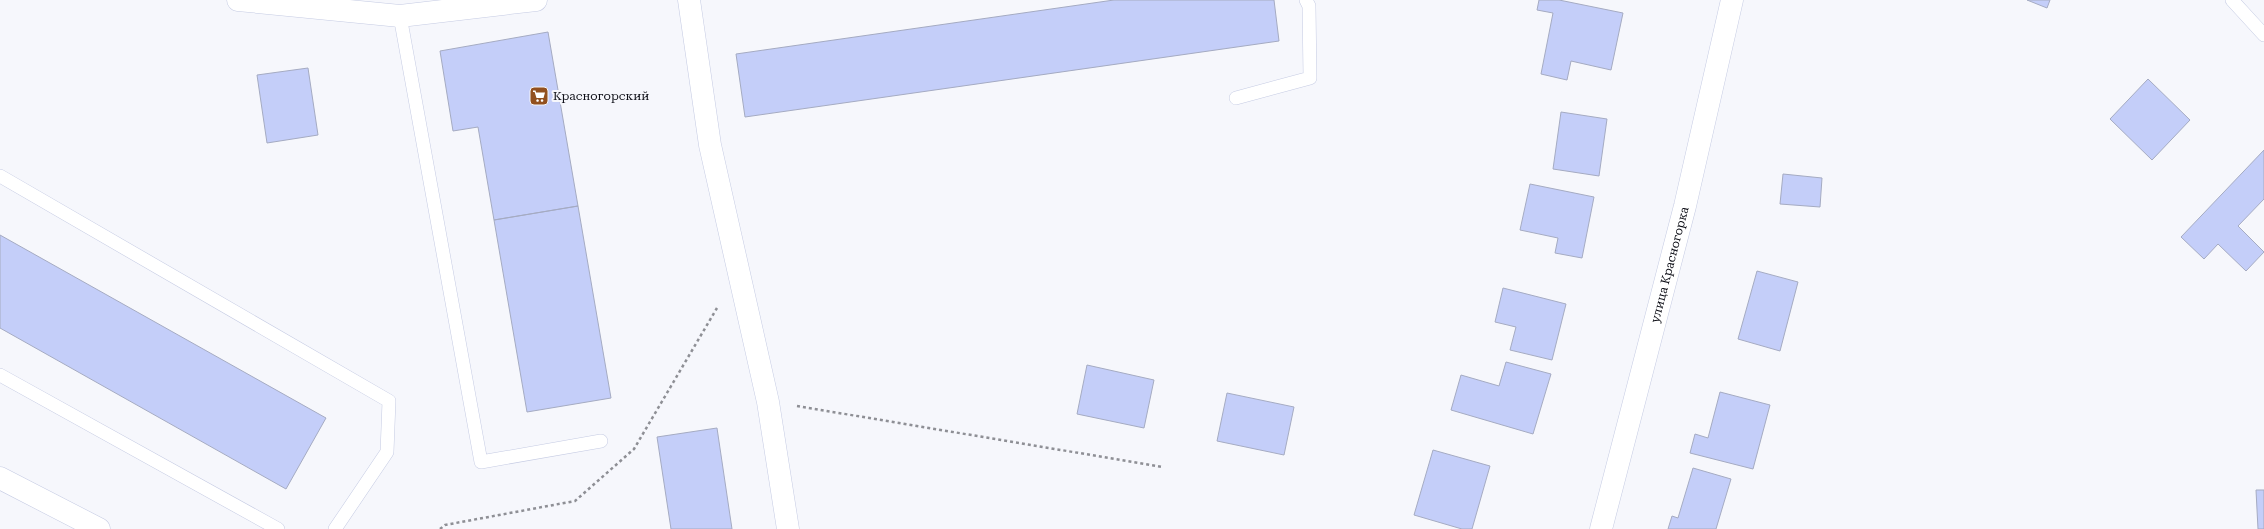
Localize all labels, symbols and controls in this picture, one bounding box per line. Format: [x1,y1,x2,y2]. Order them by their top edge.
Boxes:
supermarket icon: Красногорский [528,85,550,107]
place label: Красногорский [553,89,649,103]
street label: улица Красногорка [1648,205,1692,324]

